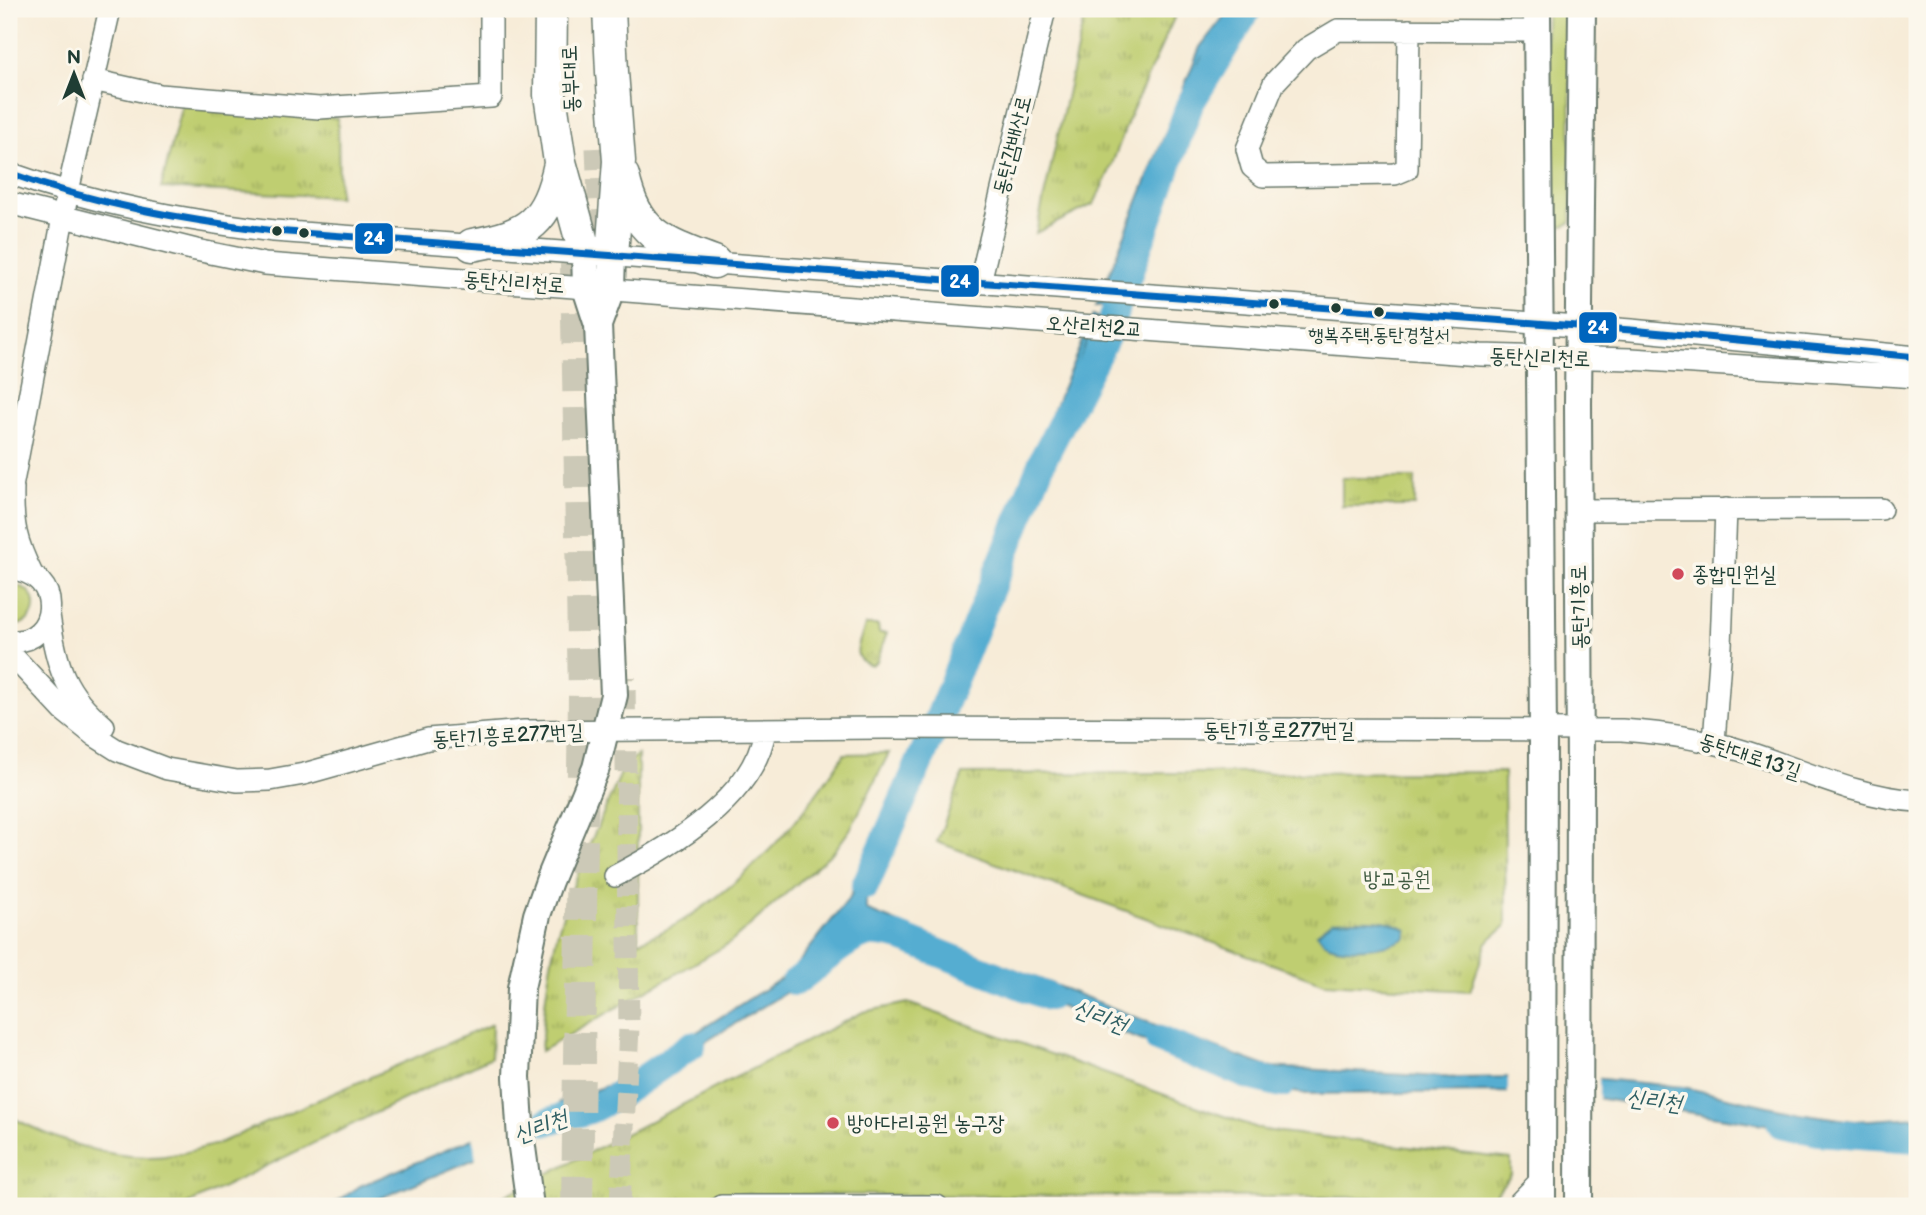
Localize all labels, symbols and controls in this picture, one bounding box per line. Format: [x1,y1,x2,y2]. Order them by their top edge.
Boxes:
north arrow [38,38,108,108]
street label: 동부대로 [557,45,584,113]
text: N [67,47,81,70]
street label: 동탄감배산로 [988,93,1037,197]
line badge: 24 [354,222,394,255]
unlabelled marker [270,224,284,238]
unlabelled marker [297,226,311,240]
text: 24 [363,228,385,251]
line badge: 24 [940,264,980,298]
street label: 동탄신리천로 [463,266,565,299]
text: 24 [949,271,971,294]
unlabelled marker [1267,297,1281,311]
unlabelled marker [1329,301,1343,315]
marker: 행복주택.동탄경찰서 [1372,305,1386,319]
street label: 오산리천2교 [1045,311,1143,342]
line badge: 24 [1578,311,1618,344]
text: 24 [1587,317,1609,340]
place label: 행복주택.동탄경찰서 [1308,324,1450,347]
street label: 동탄신리천로 [1489,343,1591,372]
place label: 종합민원실 [1692,562,1777,587]
street label: 동탄기흥로 [1566,565,1593,649]
marker: 종합민원실 [1670,566,1686,582]
street label: 동탄기흥로277번길 [1203,718,1355,743]
street label: 동탄기흥로277번길 [432,719,584,752]
street label: 동탄대로13길 [1696,728,1804,785]
park label: 방교공원 [1363,867,1431,892]
water label: 신리천 [1069,994,1133,1041]
water label: 신리천 [1625,1084,1686,1119]
water label: 신리천 [509,1103,574,1150]
place label: 방아다리공원 농구장 [847,1111,1005,1136]
marker: 방아다리공원 농구장 [825,1115,841,1131]

